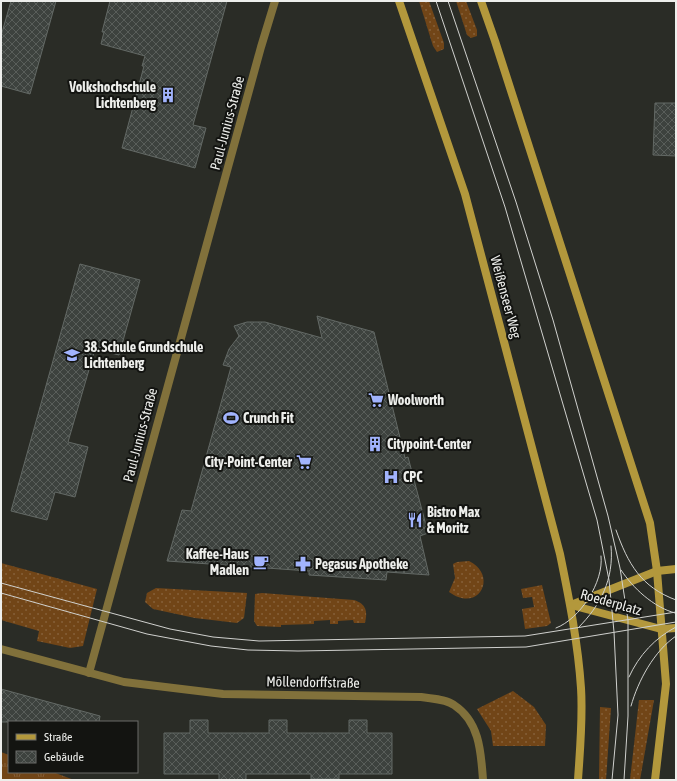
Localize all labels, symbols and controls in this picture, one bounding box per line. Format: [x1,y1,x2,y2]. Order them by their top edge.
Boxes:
street label: Paul-Junius-Straße [207,74,247,172]
place label: Volkshochschule Lichtenberg [68,79,157,111]
building icon: Volkshochschule Lichtenberg [159,86,177,104]
street label: Weißenseer Weg [487,254,525,340]
place label: 38. Schule Grundschule Lichtenberg [84,339,203,371]
school or university icon: 38. Schule Grundschule Lichtenberg [63,346,81,364]
street label: Paul-Junius-Straße [120,386,160,484]
supermarket icon: Woolworth [367,391,385,409]
place label: Woolworth [387,392,444,408]
sports icon: Crunch Fit [222,409,240,427]
place label: Crunch Fit [243,410,294,426]
building icon: Citypoint-Center [366,435,384,453]
place label: Citypoint-Center [387,436,472,452]
supermarket icon: City-Point-Center [295,453,313,471]
place label: City-Point-Center [205,454,293,470]
hospital icon: CPC [382,468,400,486]
place label: CPC [403,469,423,485]
place label: Bistro Max & Moritz [427,504,480,536]
restaurant icon: Bistro Max & Moritz [406,511,424,529]
place label: Kaffee-Haus Madlen [186,546,249,578]
cafe icon: Kaffee-Haus Madlen [252,553,270,571]
pharmacy icon: Pegasus Apotheke [294,555,312,573]
place label: Pegasus Apotheke [315,556,408,572]
street label: Roederplatz [579,586,643,618]
street label: Möllendorffstraße [266,673,360,691]
legend [8,721,138,773]
text: Straße [44,730,72,744]
text: Gebäude [44,750,84,764]

